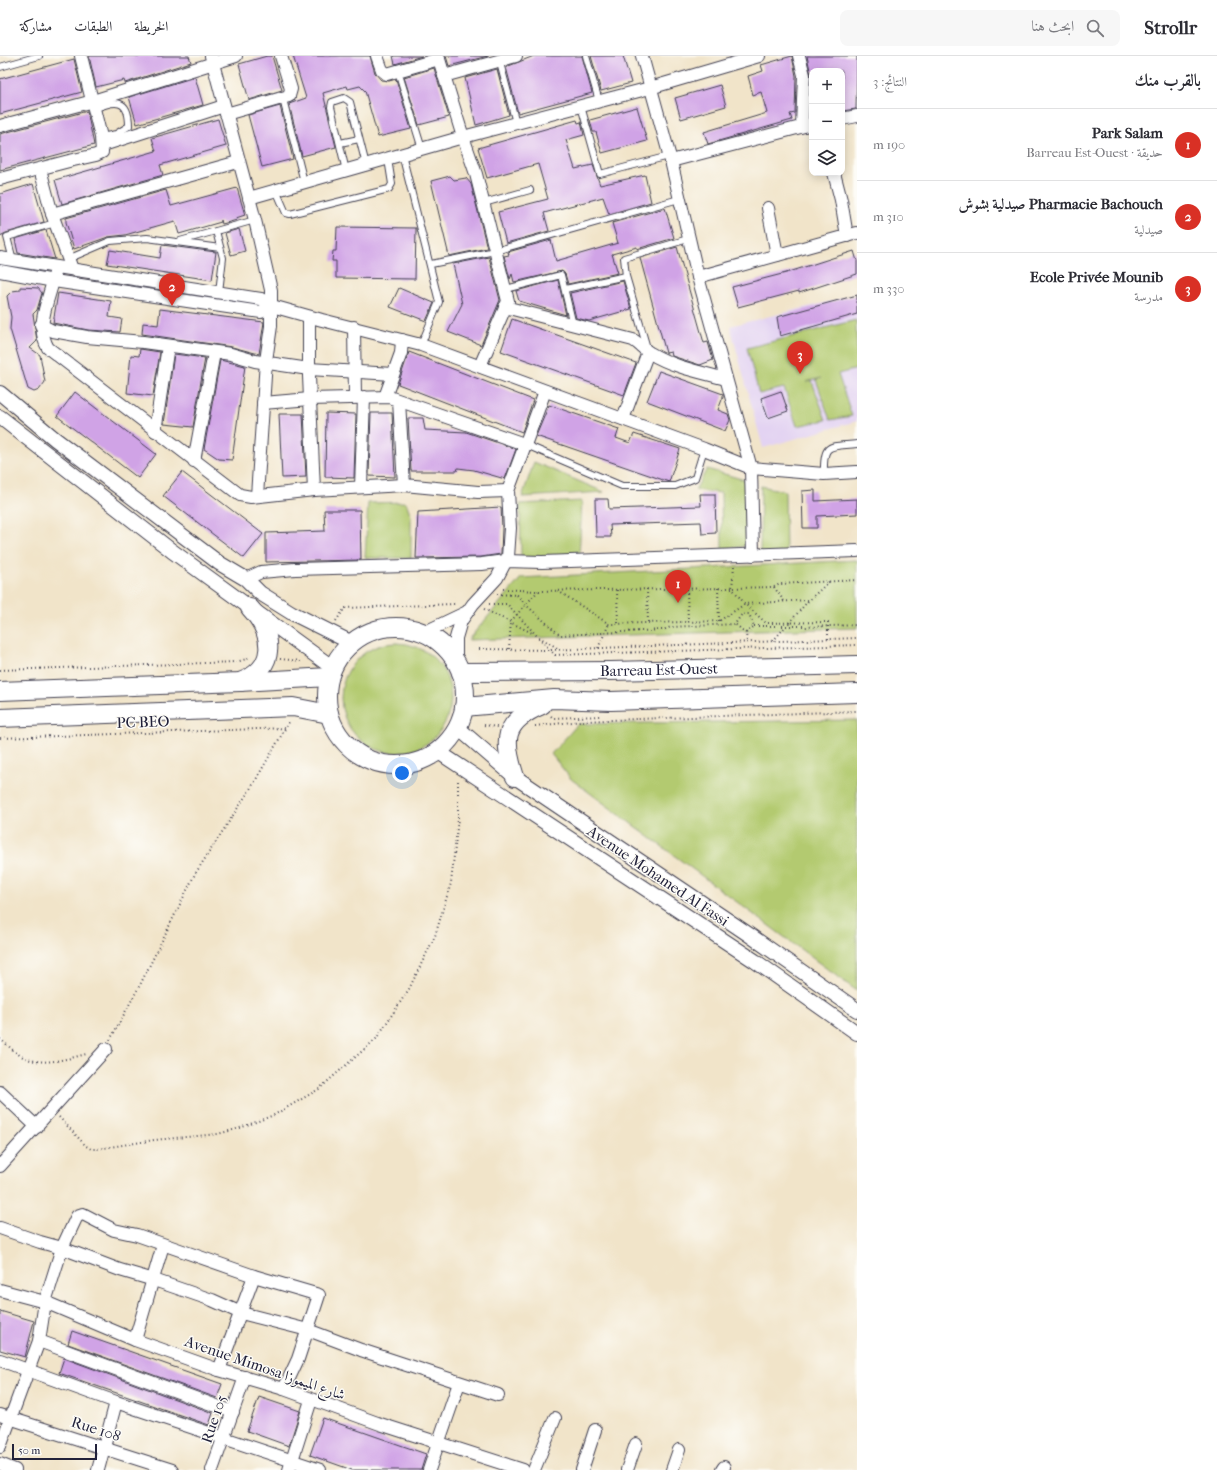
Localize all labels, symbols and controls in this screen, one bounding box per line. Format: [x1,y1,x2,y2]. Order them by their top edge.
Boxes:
search box [840,10,1120,46]
text: ابحث هنا [1031,17,1074,35]
icon: search [1084,17,1106,39]
text: Strollr [1144,17,1197,39]
text: مشاركة [20,18,52,35]
text: الطبقات [74,18,112,35]
text: الخريطة [134,18,168,35]
map controls [809,68,845,176]
button: + [809,68,845,104]
text: بالقرب منك [1135,70,1201,90]
text: النتائج: 3 [873,74,907,89]
button: − [809,104,845,140]
text: Park Salam [1092,124,1163,142]
text: 190 m [873,137,905,152]
text: 1 [1186,137,1190,152]
button: layers [809,140,845,176]
text: حديقة · Barreau Est-Ouest [1026,145,1163,160]
text: Pharmacie Bachouch صيدلية بشوش [958,195,1163,213]
text: 310 m [873,209,904,224]
text: 2 [1185,209,1191,224]
text: صيدلية [1134,222,1163,237]
text: Ecole Privée Mounib [1030,268,1163,286]
pin: 2 [159,273,185,306]
text: 330 m [873,281,904,296]
text: 3 [1185,281,1191,296]
text: مدرسة [1134,289,1163,304]
pin: 3 [787,341,813,374]
pin: 1 [665,570,691,603]
street label: Barreau Est-Ouest [600,659,719,680]
street label: PC BEO [116,712,170,732]
your location [392,763,412,783]
street label: Avenue Mohamed Al Fassi [583,821,733,930]
street label: Avenue Mimosa شارع الميموزا [180,1332,348,1408]
street label: Rue 105 [197,1393,231,1445]
street label: Rue 108 [69,1413,123,1445]
scale bar [12,1442,97,1461]
text: 50 m [18,1444,40,1457]

